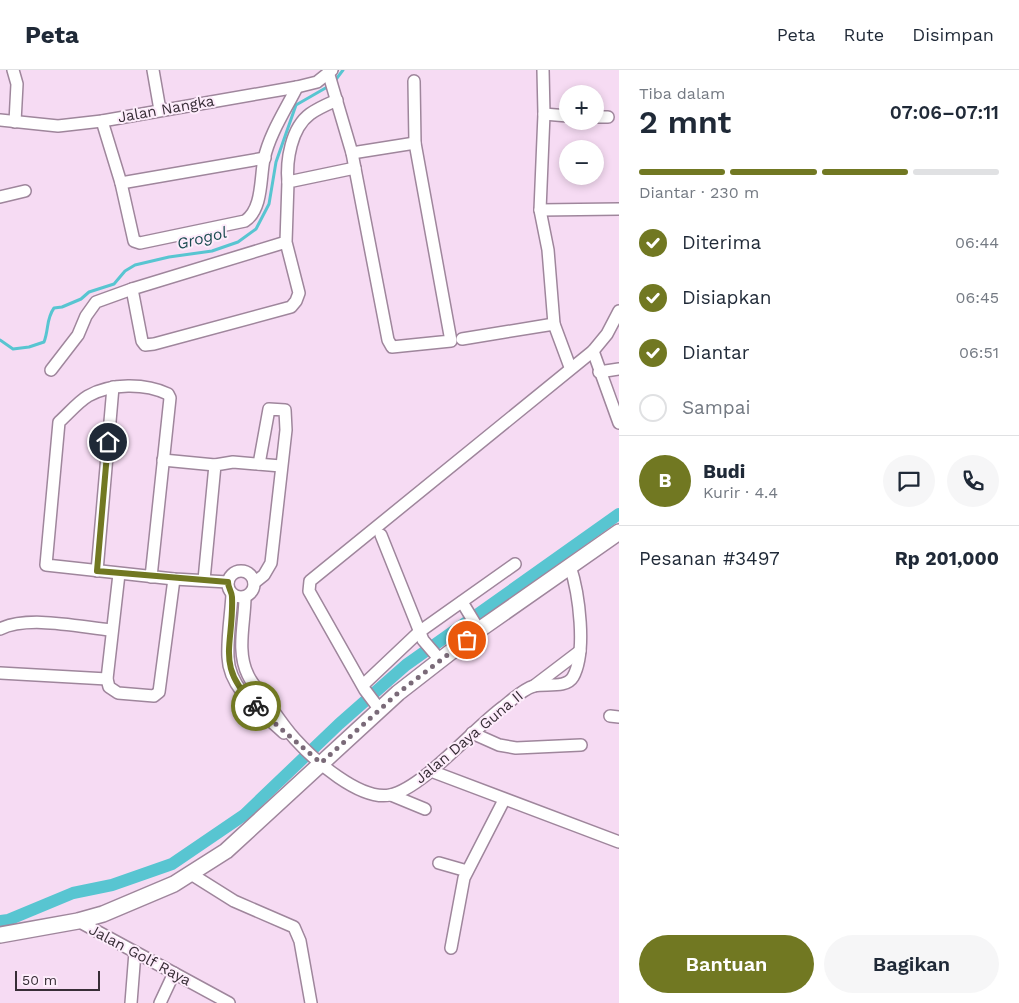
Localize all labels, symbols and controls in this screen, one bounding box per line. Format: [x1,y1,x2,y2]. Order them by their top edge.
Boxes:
text: Peta [25,21,79,49]
text: Peta [777,24,815,45]
text: Rute [843,24,884,45]
text: Disimpan [912,24,994,45]
text: Tiba dalam [639,84,725,103]
map controls [559,85,604,185]
button: + [559,85,604,130]
street label: Jalan Nangka [116,92,216,126]
text: 07:06–07:11 [890,101,999,124]
text: 2 mnt [639,103,731,141]
button: − [559,140,604,185]
text: Diantar · 230 m [639,183,759,202]
water label: Grogol [175,223,229,253]
icon: check [639,229,667,257]
text: Diterima [682,231,761,254]
text: 06:44 [955,233,999,252]
icon: check [639,284,667,312]
text: Disiapkan [682,286,772,309]
text: 06:45 [955,288,999,307]
icon: check [639,339,667,367]
text: Diantar [682,341,750,364]
text: 06:51 [959,343,999,362]
text: Sampai [682,396,751,419]
pin [87,421,129,463]
icon: home [94,428,122,456]
button: chat [883,455,935,507]
button: phone [947,455,999,507]
text: Budi [703,460,745,483]
text: B [659,469,672,492]
text: Kurir · 4.4 [703,483,778,502]
text: Pesanan #3497 [639,547,780,570]
text: Rp 201,000 [895,547,999,570]
pin [446,619,488,661]
icon: bag [453,626,481,654]
courier [231,681,281,731]
street label: Jalan Daya Guna II [411,687,527,787]
icon: bike [242,692,270,720]
street label: Jalan Golf Raya [86,920,195,990]
button: Bantuan [639,935,814,993]
button: Bagikan [824,935,999,993]
scale bar [15,968,100,991]
text: 50 m [22,972,57,988]

